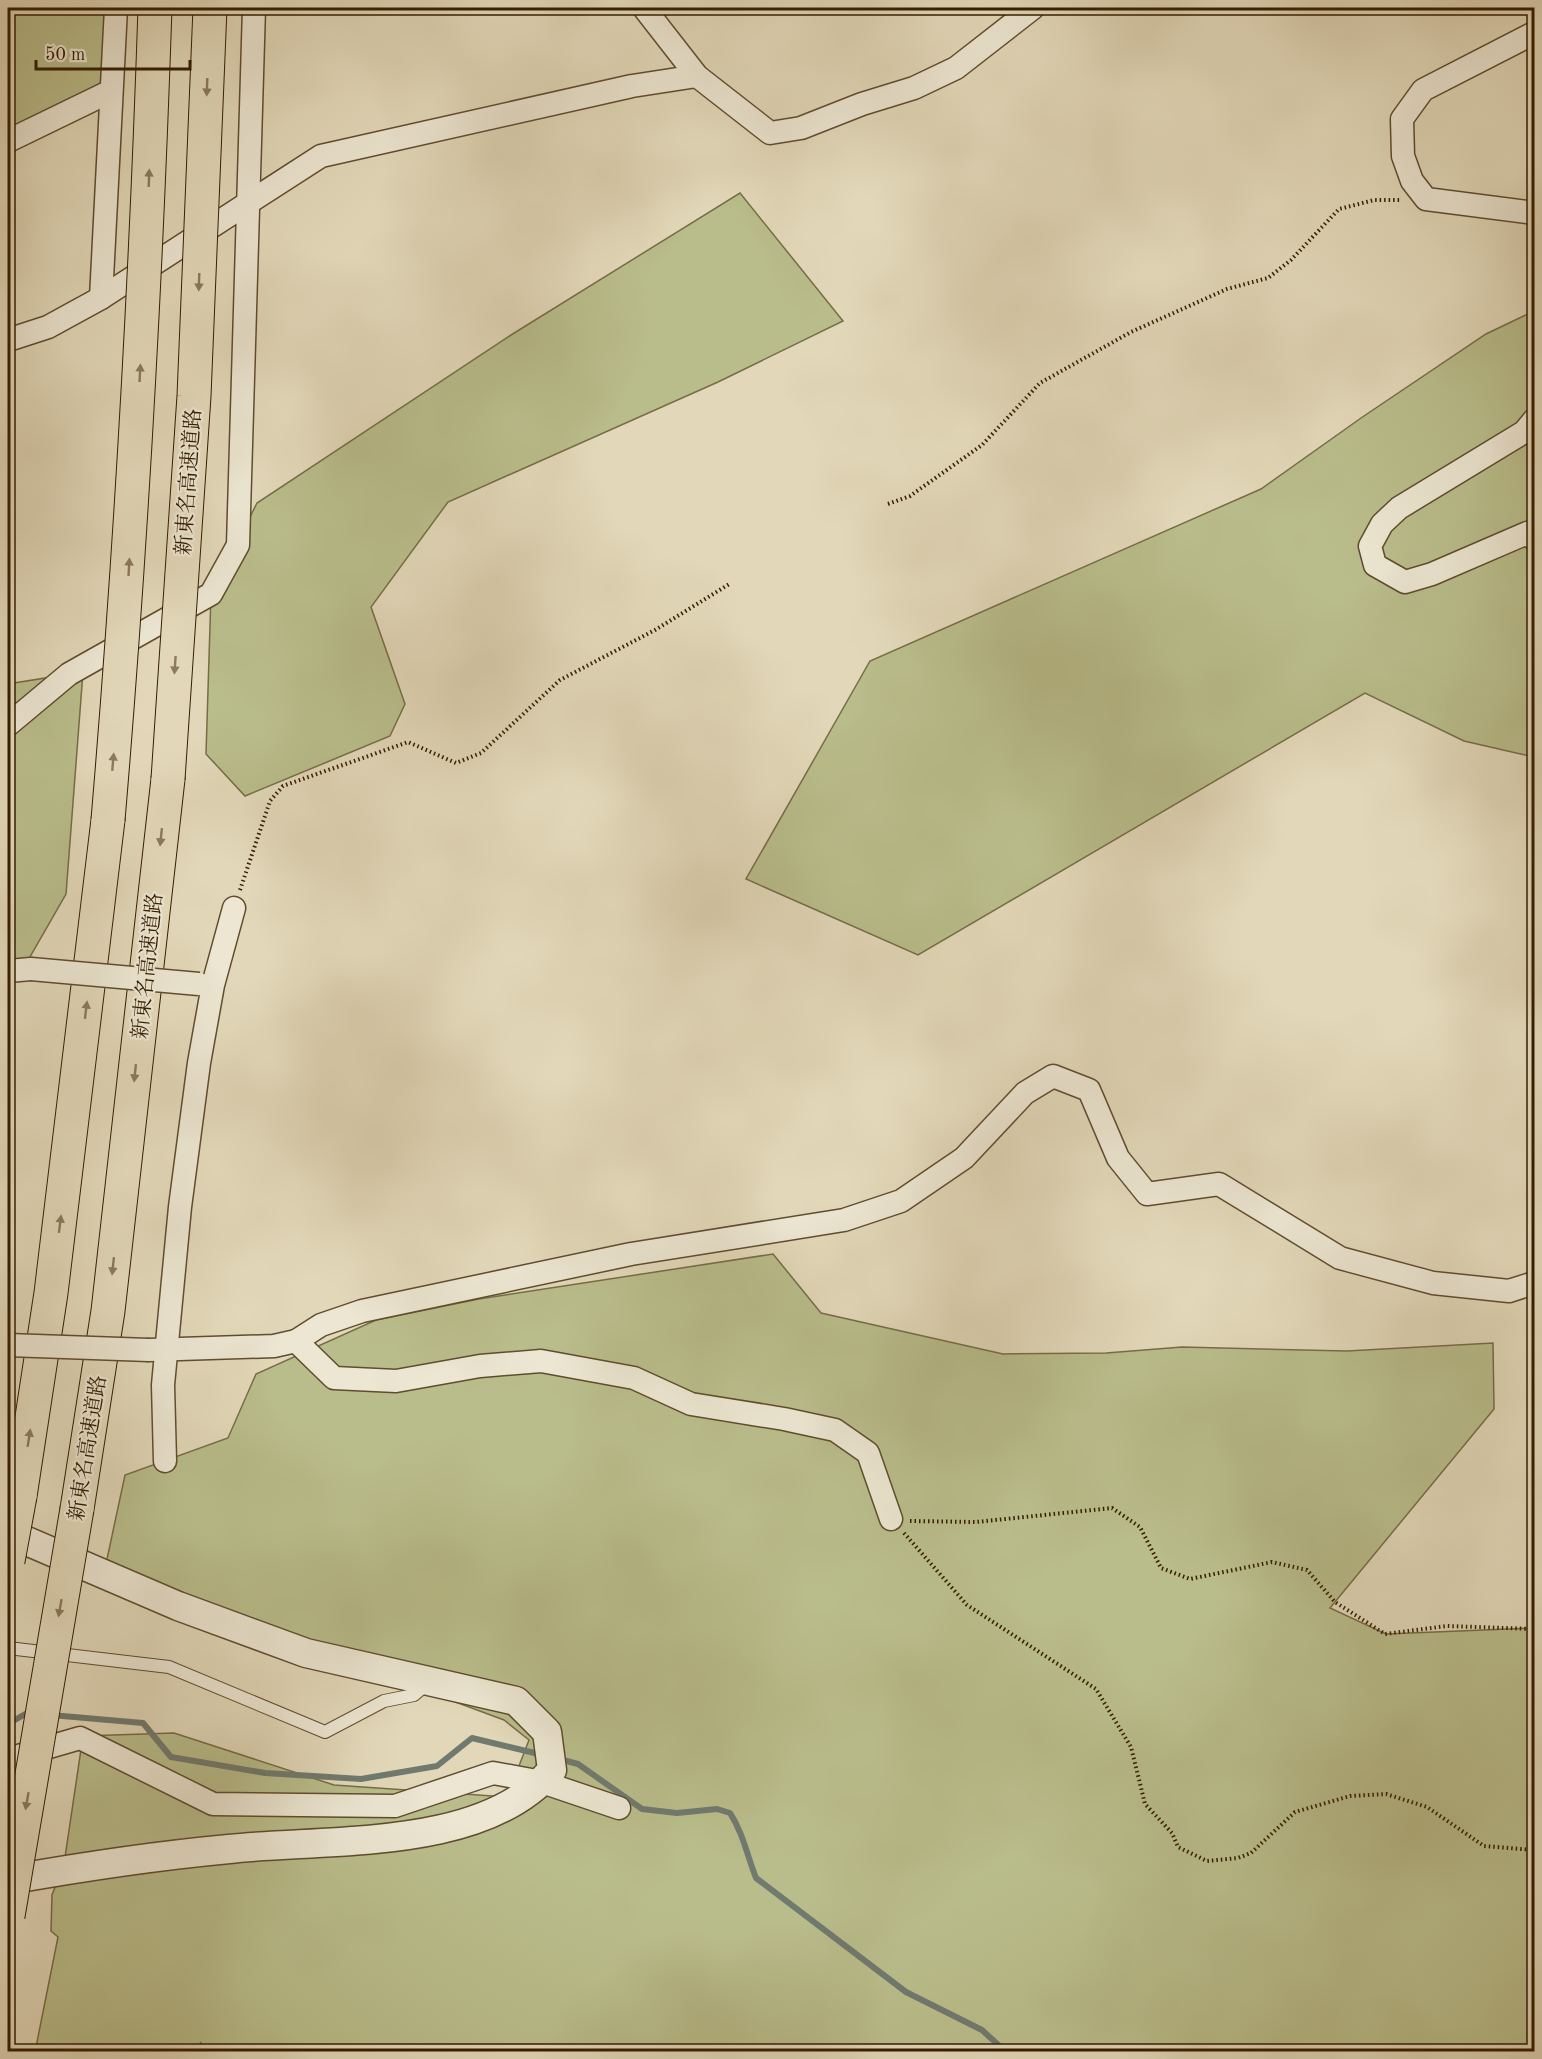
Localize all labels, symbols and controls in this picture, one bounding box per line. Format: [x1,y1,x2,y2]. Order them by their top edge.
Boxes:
scale bar [36,33,190,71]
text: 50 m [45,46,85,64]
one-way arrow [203,77,212,96]
one-way arrow [145,168,154,187]
one-way arrow [194,272,204,291]
one-way arrow [136,363,145,382]
street label: 新東名高速道路 [172,408,205,556]
one-way arrow [124,558,133,577]
one-way arrow [171,656,180,675]
one-way arrow [108,752,117,771]
one-way arrow [156,828,166,847]
street label: 新東名高速道路 [128,892,167,1040]
one-way arrow [81,1000,91,1019]
one-way arrow [130,1063,140,1082]
one-way arrow [55,1214,64,1233]
one-way arrow [109,1257,118,1276]
street label: 新東名高速道路 [65,1374,110,1522]
one-way arrow [24,1428,33,1447]
one-way arrow [56,1599,65,1618]
one-way arrow [23,1791,32,1810]

